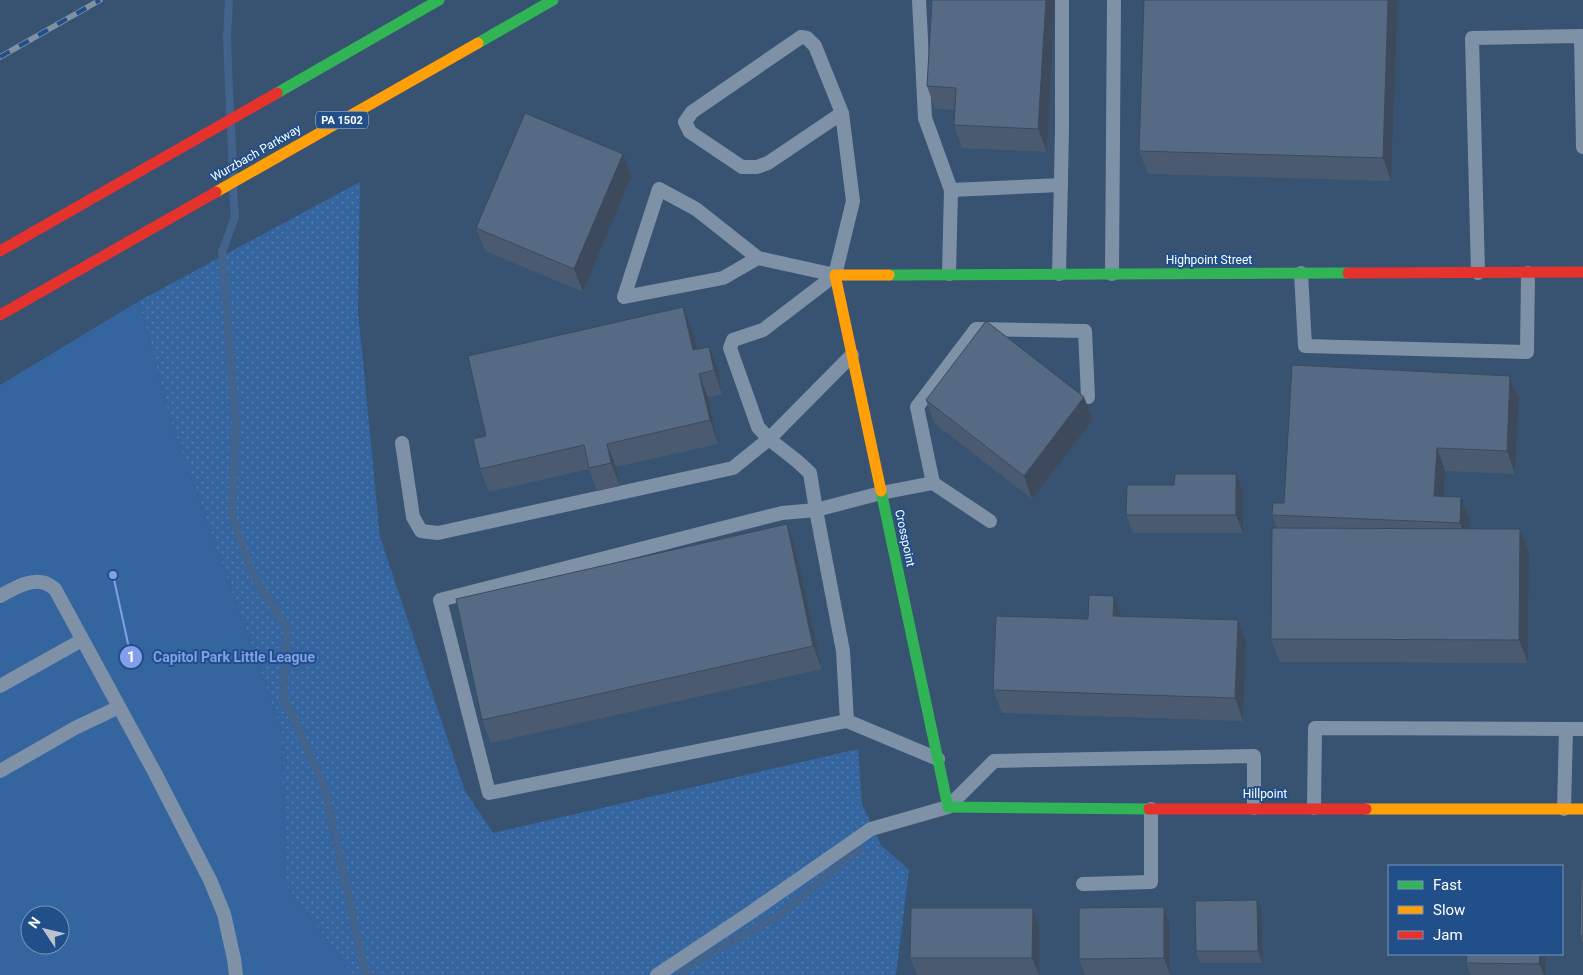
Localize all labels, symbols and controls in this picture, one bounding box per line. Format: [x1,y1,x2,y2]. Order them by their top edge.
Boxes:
road number: PA 1502 [316,112,368,128]
street label: Wurzbach Parkway [208,121,304,184]
street label: Highpoint Street [1166,253,1252,267]
street label: Crosspoint [892,508,918,568]
callout: Capitol Park Little League [118,643,325,672]
text: 1 [127,648,135,666]
text: Capitol Park Little League [153,649,315,665]
street label: Hillpoint [1243,787,1287,801]
legend [1388,865,1563,955]
text: Fast [1433,876,1462,894]
text: Slow [1433,901,1465,919]
north arrow [20,905,70,955]
text: N [25,914,44,931]
text: Jam [1433,926,1463,944]

